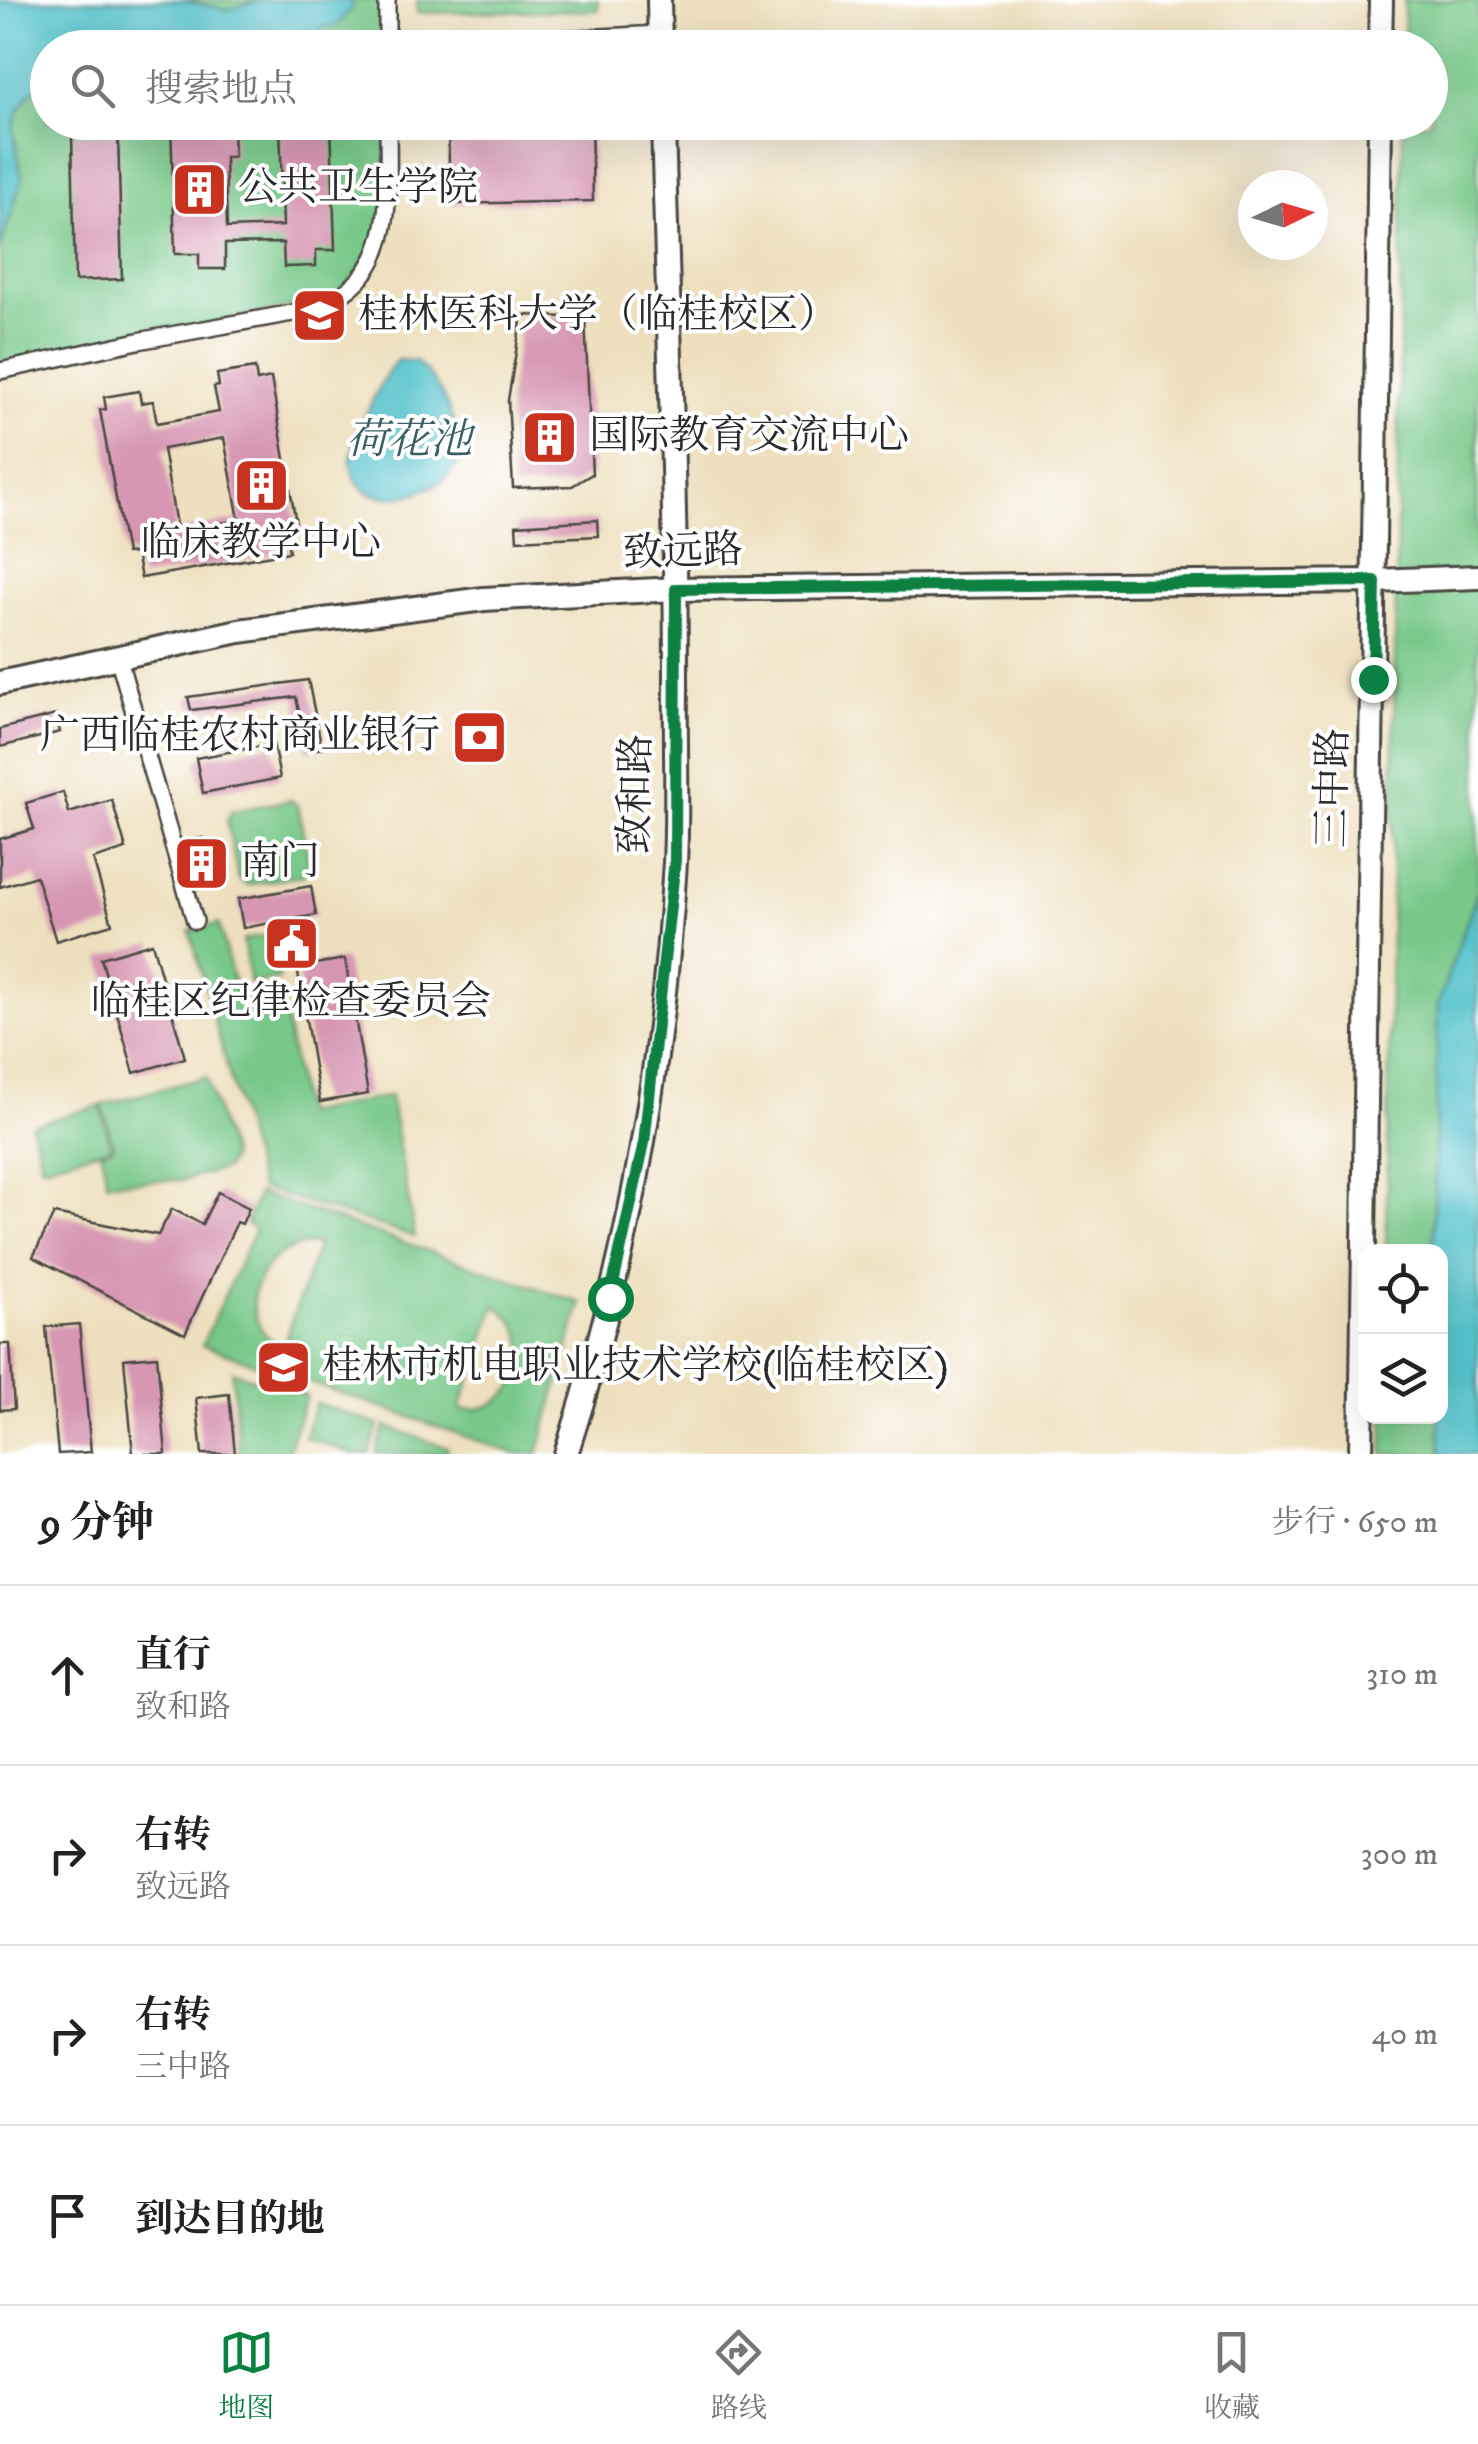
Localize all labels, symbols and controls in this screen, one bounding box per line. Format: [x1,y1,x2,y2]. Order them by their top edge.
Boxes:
search box [30,30,1448,140]
icon: search [65,58,120,113]
text: 搜索地点 [145,66,297,114]
building icon: 公共卫生学院 [169,159,229,219]
place label: 公共卫生学院 [238,164,478,214]
north arrow [1238,170,1328,260]
school or university icon: 桂林医科大学（临桂校区） [289,286,349,346]
place label: 桂林医科大学（临桂校区） [358,291,838,341]
building icon: 国际教育交流中心 [520,407,580,467]
place label: 国际教育交流中心 [589,412,909,462]
water label: 荷花池 [346,415,476,467]
building icon: 临床教学中心 [231,455,291,515]
place label: 临床教学中心 [141,519,381,569]
street label: 致远路 [622,526,744,580]
route end [1351,657,1397,703]
bank icon: 广西临桂农村商业银行 [449,707,509,767]
place label: 广西临桂农村商业银行 [40,712,440,762]
street label: 三中路 [1308,728,1360,848]
street label: 致和路 [611,734,663,854]
building icon: 南门 [171,833,231,893]
place label: 南门 [240,838,320,888]
public building icon: 临桂区纪律检查委员会 [261,914,321,974]
place label: 临桂区纪律检查委员会 [91,978,491,1028]
map controls [1358,1244,1448,1424]
button: locate [1358,1244,1448,1334]
route start [588,1276,634,1322]
button: layers [1358,1334,1448,1424]
school or university icon: 桂林市机电职业技术学校(临桂校区) [253,1337,313,1397]
place label: 桂林市机电职业技术学校(临桂校区) [322,1342,949,1392]
text: 9 分钟 [40,1498,154,1550]
text: 步行 · 650 m [1272,1503,1438,1543]
text: 直行 [135,1632,211,1680]
icon: ahead [40,1648,95,1703]
text: 310 m [1366,1655,1438,1695]
text: 致和路 [135,1688,231,1728]
text: 右转 [135,1812,211,1860]
icon: right [40,1828,95,1883]
text: 300 m [1361,1835,1438,1875]
text: 致远路 [135,1868,231,1908]
text: 右转 [135,1992,211,2040]
icon: right [40,2008,95,2063]
text: 40 m [1371,2015,1438,2055]
text: 三中路 [135,2048,231,2088]
icon: arrive [40,2188,95,2243]
text: 到达目的地 [135,2196,325,2244]
tab: 地图 [218,2325,274,2426]
tab: 路线 [711,2325,767,2426]
tab: 收藏 [1204,2325,1260,2426]

